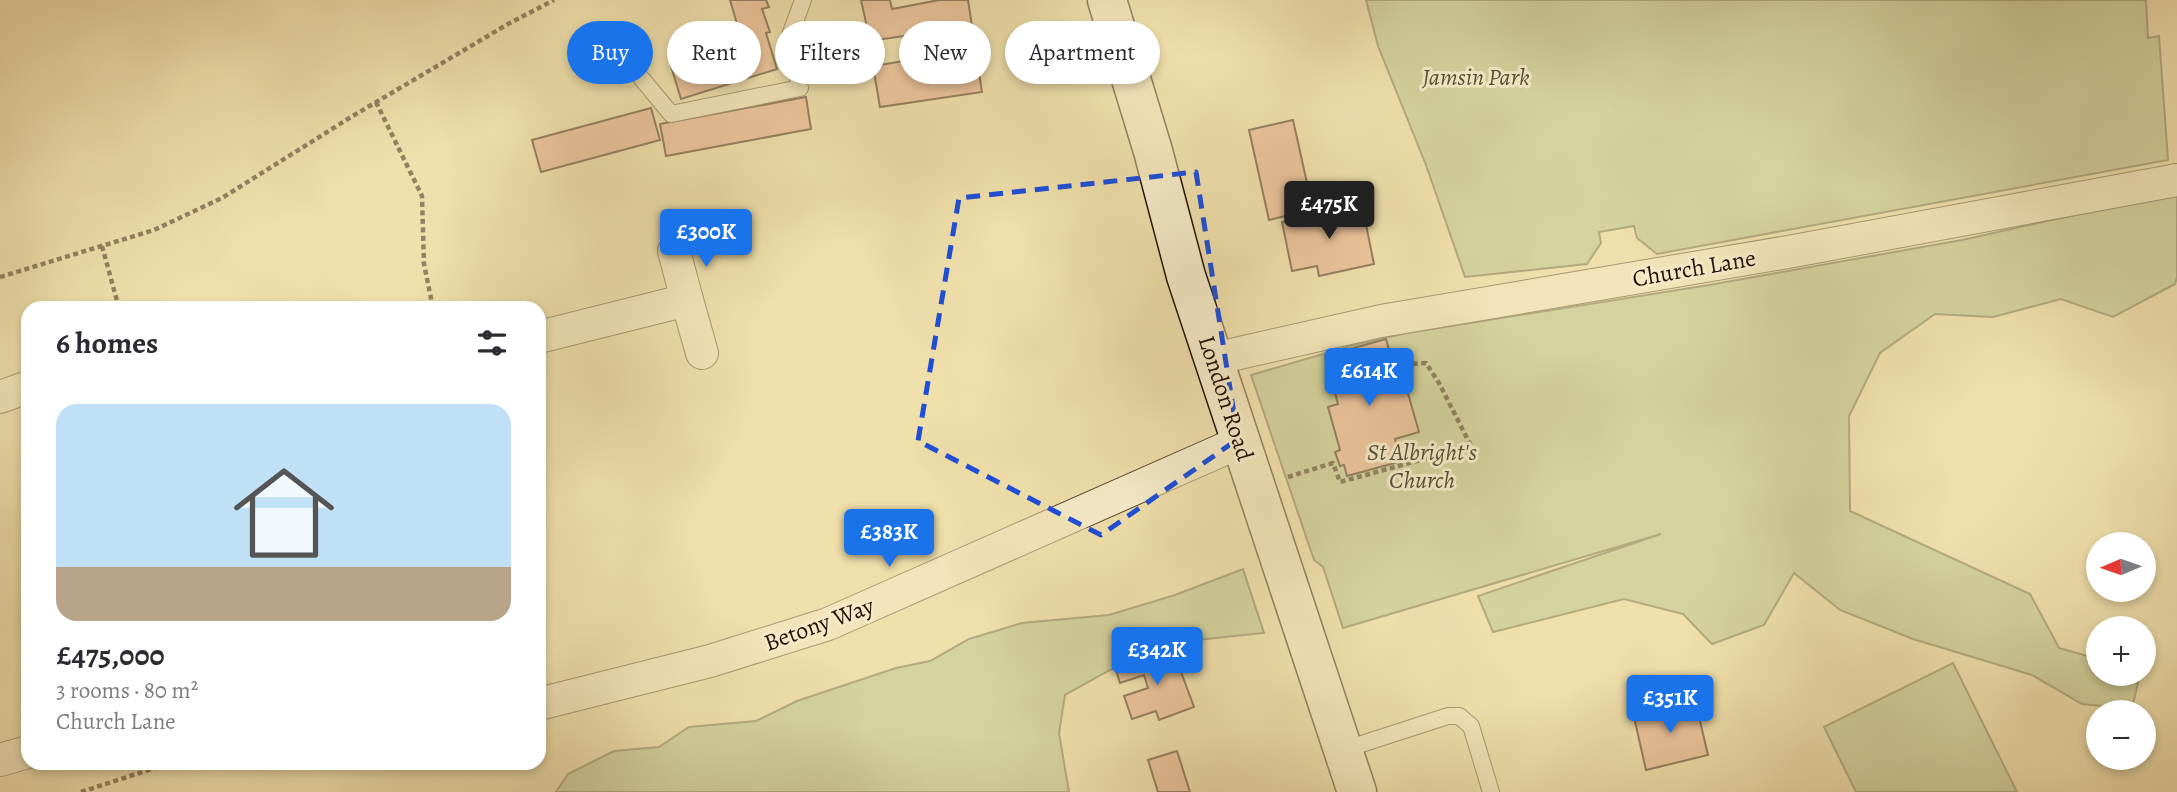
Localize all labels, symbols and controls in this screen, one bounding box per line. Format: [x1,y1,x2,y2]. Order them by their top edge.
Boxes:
chip: Buy [567,21,653,84]
chip: Rent [667,21,761,84]
chip: Filters [775,21,885,84]
chip: New [899,21,991,84]
chip: Apartment [1005,21,1160,84]
park label: Jamsin Park [1421,61,1530,93]
pin: £475K [1280,182,1378,241]
text: £475K [1300,188,1358,219]
pin: £300K [657,210,755,269]
text: £300K [676,216,736,247]
street label: Church Lane [1630,241,1758,295]
text: 6 homes [56,323,158,363]
icon: filters [473,324,511,362]
street label: London Road [1191,331,1261,465]
pin: £614K [1320,348,1418,408]
text: £614K [1341,355,1397,386]
park label: St Albright's Church [1367,436,1477,496]
icon: home [221,450,347,576]
pin: £383K [840,510,938,569]
text: £383K [860,516,918,547]
north arrow [2086,532,2156,602]
map controls [2086,532,2156,770]
street label: Betony Way [760,589,879,659]
button: + [2086,616,2156,686]
pin: £342K [1108,628,1206,687]
text: £342K [1128,634,1186,665]
text: £475,000 [56,635,165,675]
text: 3 rooms · 80 m² [56,675,198,706]
pin: £351K [1621,676,1719,735]
text: £351K [1643,682,1698,713]
button: − [2086,700,2156,770]
text: Church Lane [56,706,176,737]

